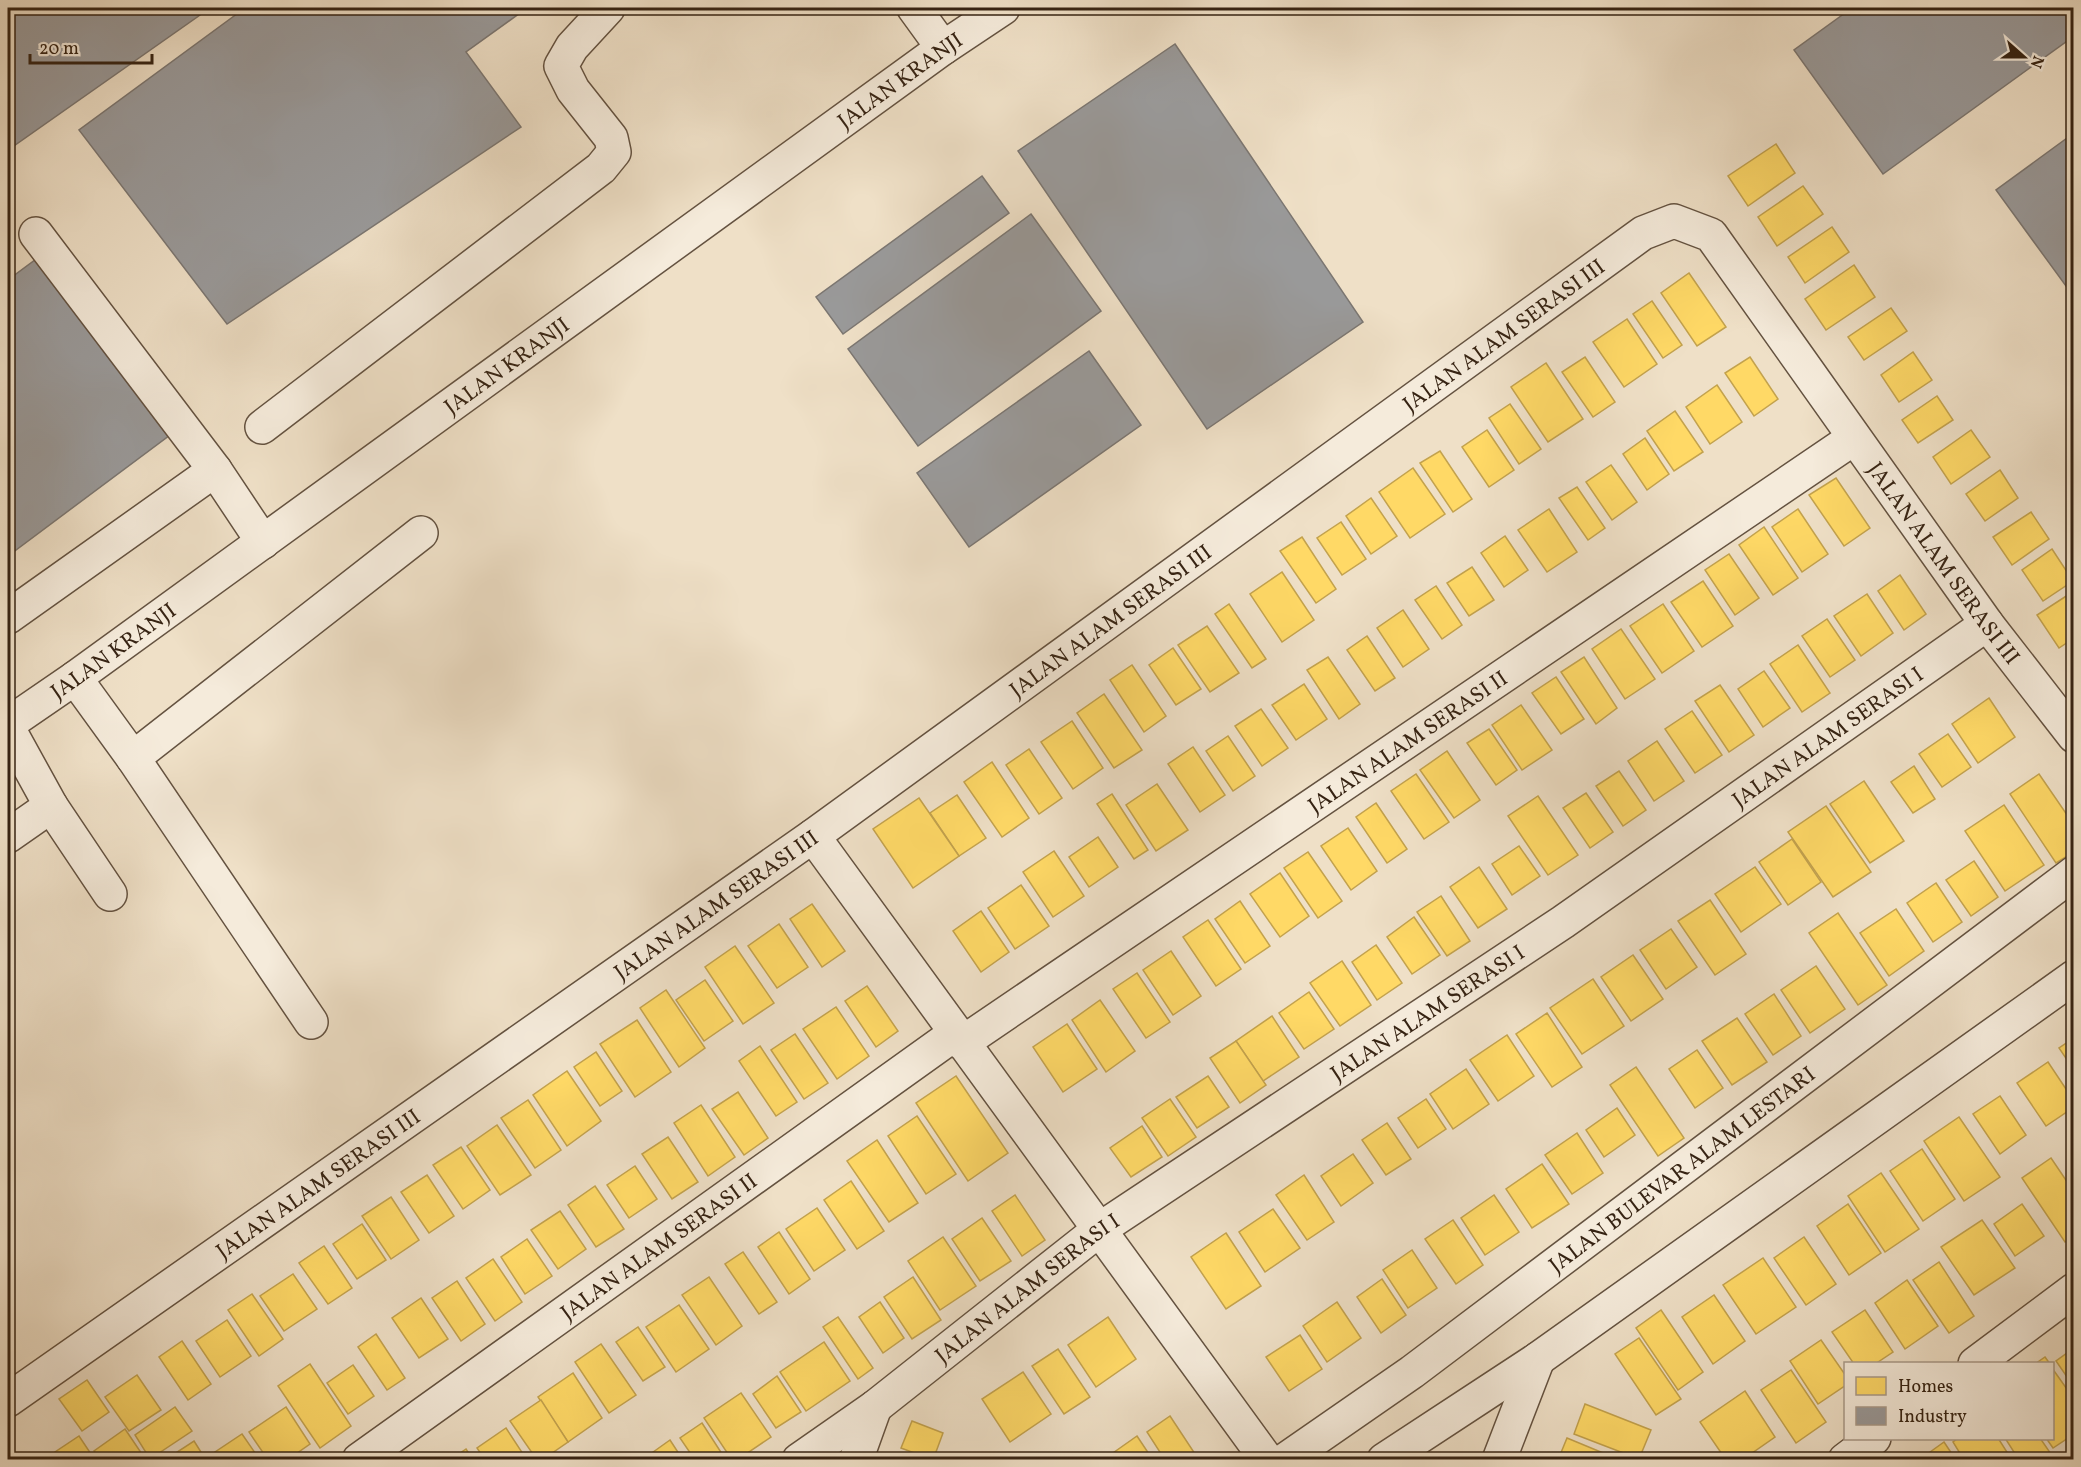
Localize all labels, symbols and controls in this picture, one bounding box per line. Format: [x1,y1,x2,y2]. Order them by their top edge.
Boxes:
street label: JALAN KRANJI [832,26,970,138]
scale bar [30,27,152,65]
north arrow [1994,27,2054,87]
text: 20 m [39,37,79,62]
text: N [2024,52,2048,71]
street label: JALAN ALAM SERASI III [1397,253,1612,421]
street label: JALAN KRANJI [439,311,577,423]
street label: JALAN ALAM SERASI III [1859,456,2026,672]
street label: JALAN ALAM SERASI III [1004,538,1219,706]
street label: JALAN KRANJI [45,597,183,708]
street label: JALAN ALAM SERASI I [1727,660,1931,816]
street label: JALAN ALAM SERASI II [1303,664,1515,822]
street label: JALAN ALAM SERASI III [609,824,826,989]
street label: JALAN ALAM SERASI I [1325,938,1532,1090]
street label: JALAN BULEVAR ALAM LESTARI [1543,1060,1823,1282]
street label: JALAN ALAM SERASI III [211,1103,428,1268]
street label: JALAN ALAM SERASI II [555,1167,765,1329]
street label: JALAN ALAM SERASI I [929,1207,1127,1372]
legend [1844,1362,2054,1440]
text: Homes [1898,1375,1953,1400]
text: Industry [1898,1405,1967,1430]

